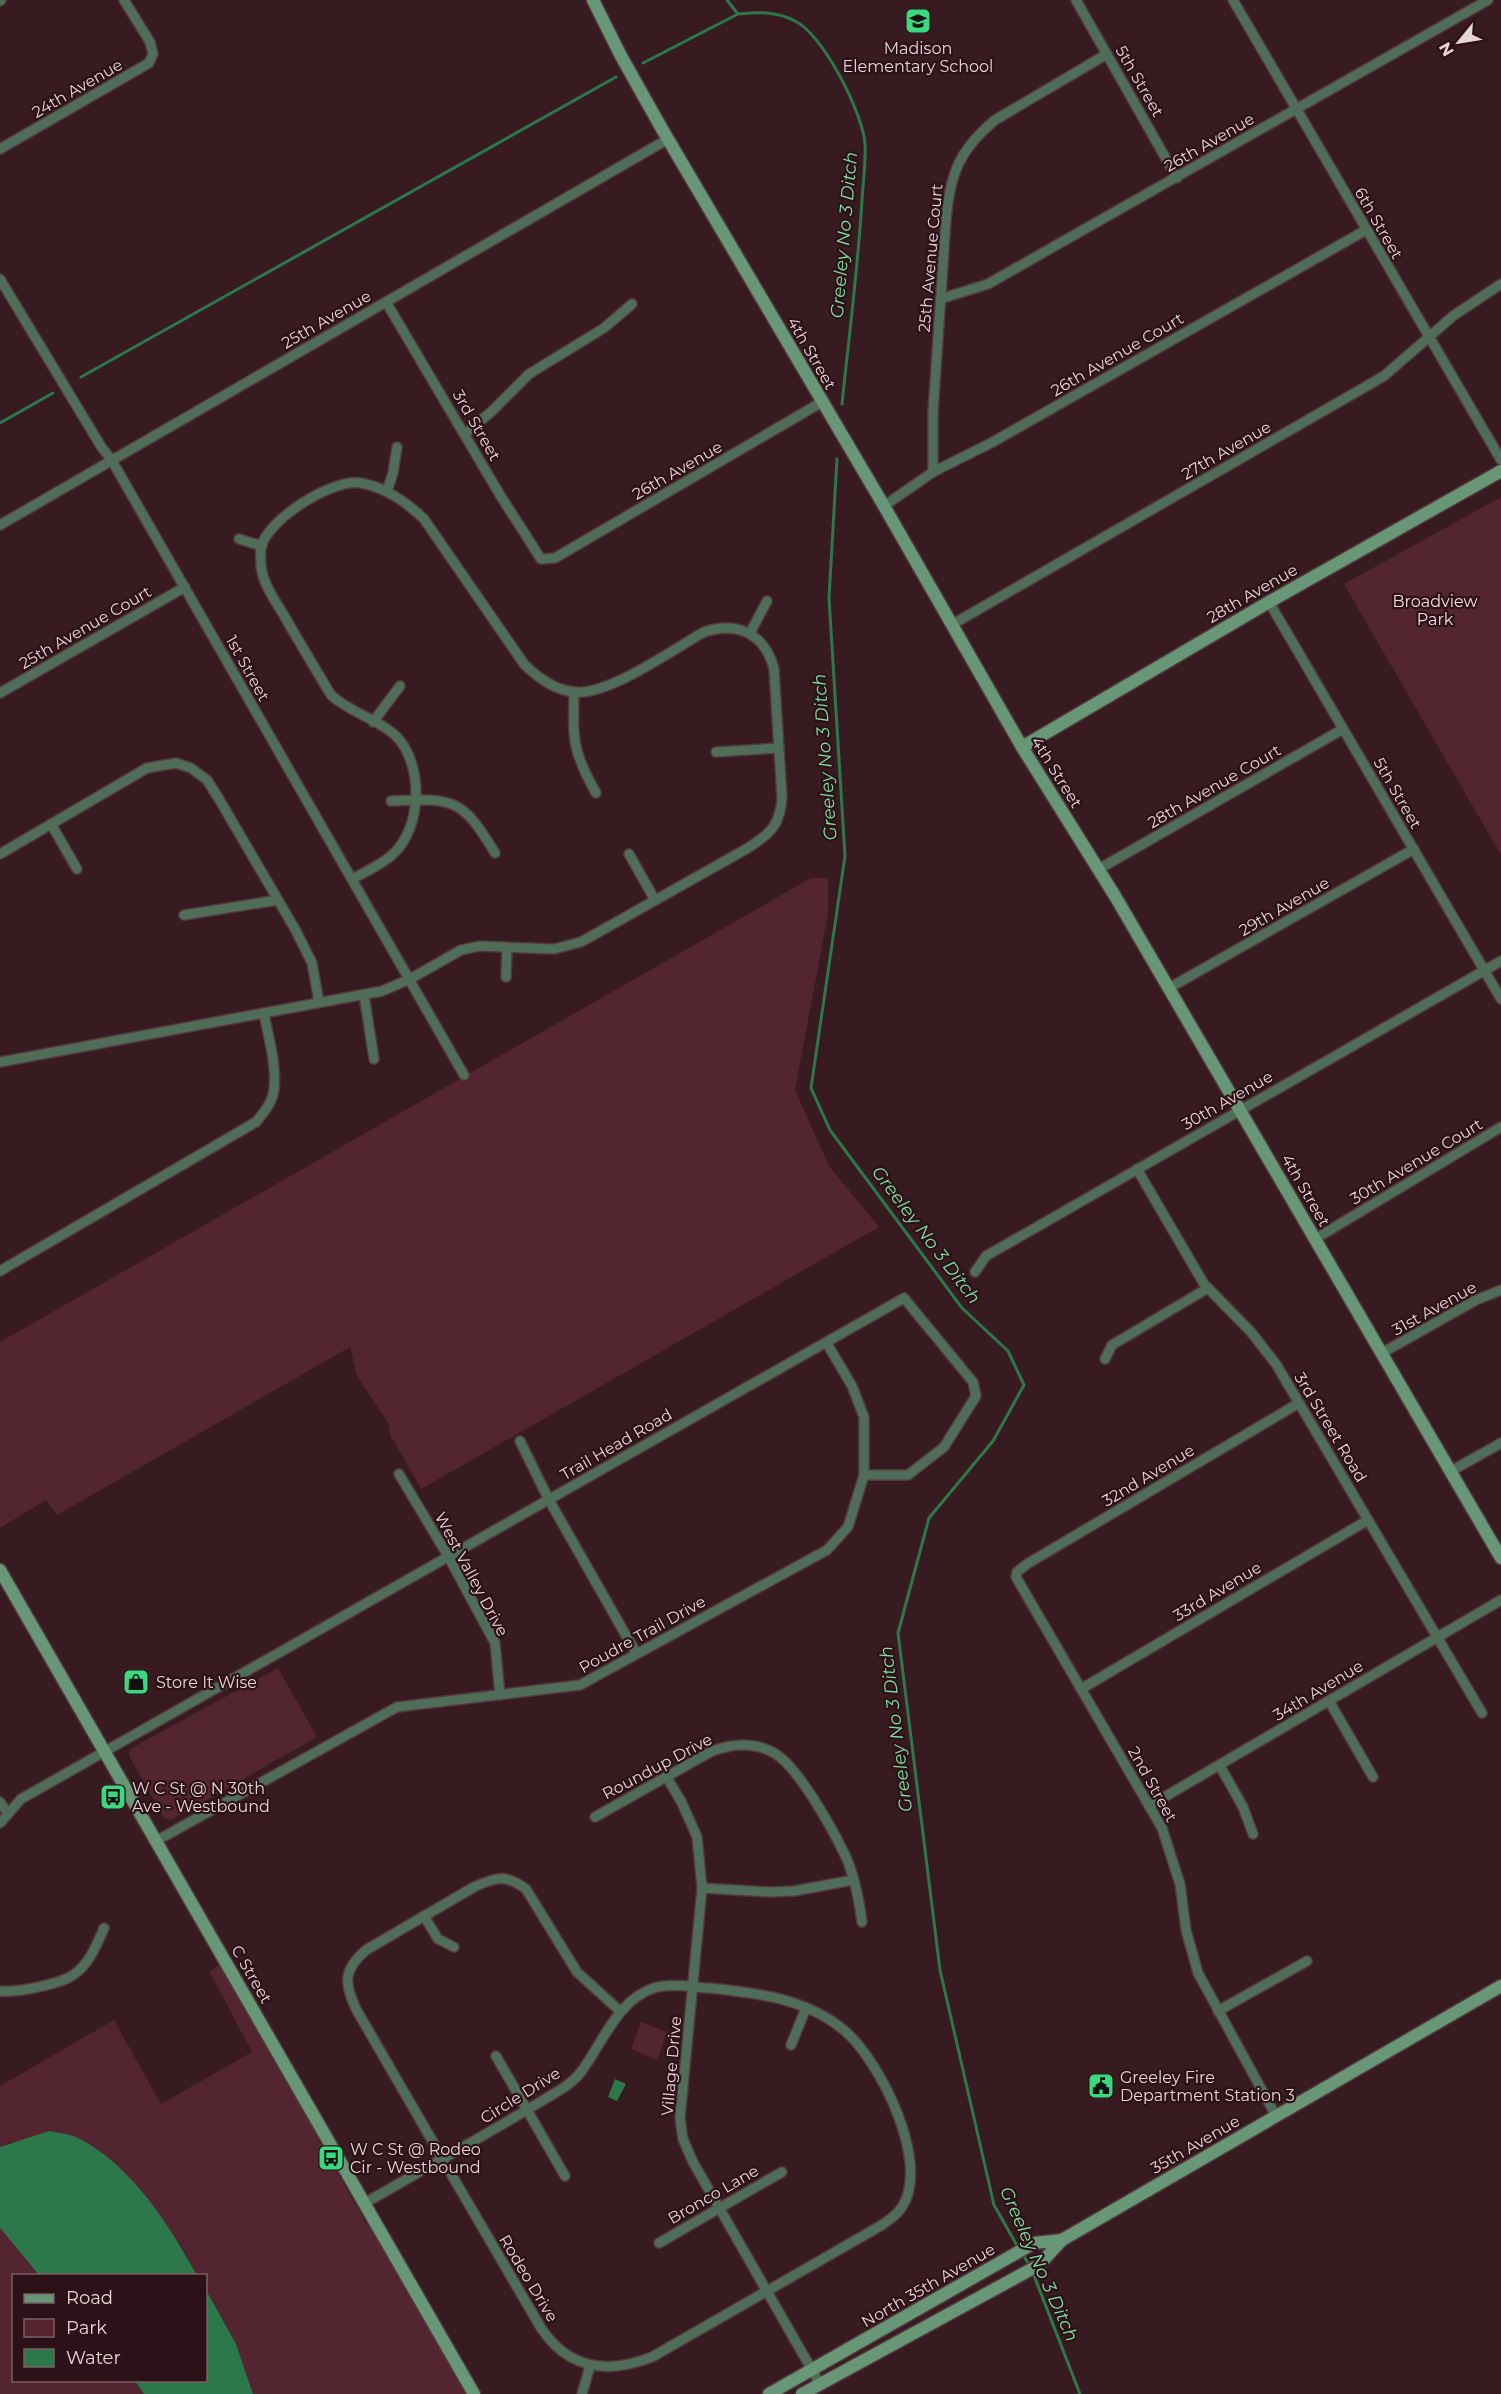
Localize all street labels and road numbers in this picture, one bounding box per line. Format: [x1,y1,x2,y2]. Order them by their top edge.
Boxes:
street label: 5th Street [1112,42,1168,121]
street label: 24th Avenue [29,55,126,122]
street label: 26th Avenue [1161,109,1258,176]
street label: 25th Avenue Court [915,182,947,333]
street label: 6th Street [1350,184,1407,263]
street label: 25th Avenue [278,286,374,353]
street label: 26th Avenue Court [1048,309,1187,400]
street label: 4th Street [783,314,840,393]
street label: 3rd Street [449,386,505,464]
street label: 27th Avenue [1178,417,1274,484]
street label: 26th Avenue [629,437,726,504]
street label: 28th Avenue [1204,560,1301,627]
street label: 25th Avenue Court [16,582,155,673]
street label: 1st Street [222,632,274,705]
street label: 4th Street [1027,733,1086,812]
street label: 28th Avenue Court [1144,740,1285,832]
street label: 5th Street [1370,754,1426,833]
street label: 29th Avenue [1236,873,1333,940]
street label: 30th Avenue [1178,1067,1276,1134]
street label: 30th Avenue Court [1347,1114,1486,1208]
street label: 4th Street [1277,1151,1334,1230]
street label: 31st Avenue [1389,1277,1480,1339]
street label: 3rd Street Road [1290,1369,1371,1486]
street label: Trail Head Road [557,1405,675,1484]
street label: 32nd Avenue [1099,1440,1198,1510]
street label: West Valley Drive [431,1509,512,1640]
street label: 33rd Avenue [1170,1558,1265,1625]
street label: Poudre Trail Drive [576,1592,709,1677]
street label: 34th Avenue [1270,1656,1367,1725]
street label: Roundup Drive [599,1729,715,1803]
street label: 2nd Street [1124,1743,1181,1826]
street label: C Street [227,1942,276,2007]
street label: Village Drive [658,2015,685,2117]
street label: Circle Drive [477,2063,564,2128]
street label: 35th Avenue [1147,2111,1243,2178]
street label: Bronco Lane [665,2161,762,2228]
street label: Rodeo Drive [495,2231,562,2325]
street label: North 35th Avenue [858,2239,998,2331]

